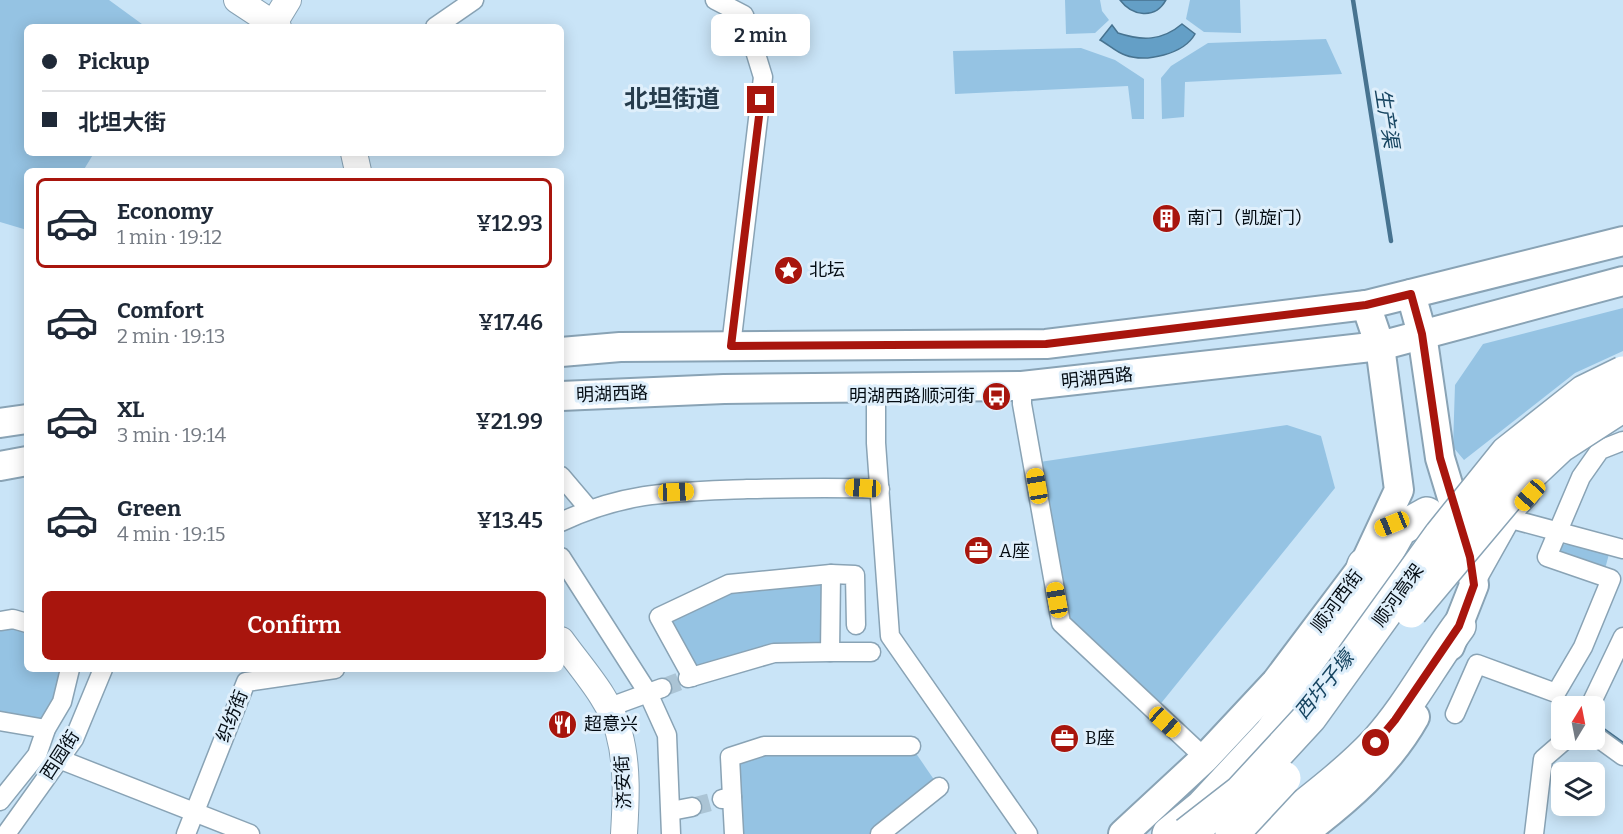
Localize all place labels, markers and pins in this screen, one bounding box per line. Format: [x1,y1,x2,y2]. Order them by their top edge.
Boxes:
building icon: 南门（凯旋门） [1150,202,1182,234]
place label: 南门（凯旋门） [1187,207,1313,229]
place icon: 北坛 [772,254,804,286]
place label: 北坛 [809,259,845,281]
bus stop icon: 明湖西路顺河街 [980,380,1012,412]
place label: 明湖西路顺河街 [849,385,975,407]
office icon: A座 [962,535,994,567]
place label: A座 [999,540,1030,562]
restaurant icon: 超意兴 [547,708,579,740]
place label: 超意兴 [584,713,638,735]
office icon: B座 [1048,722,1080,754]
place label: B座 [1085,727,1115,749]

